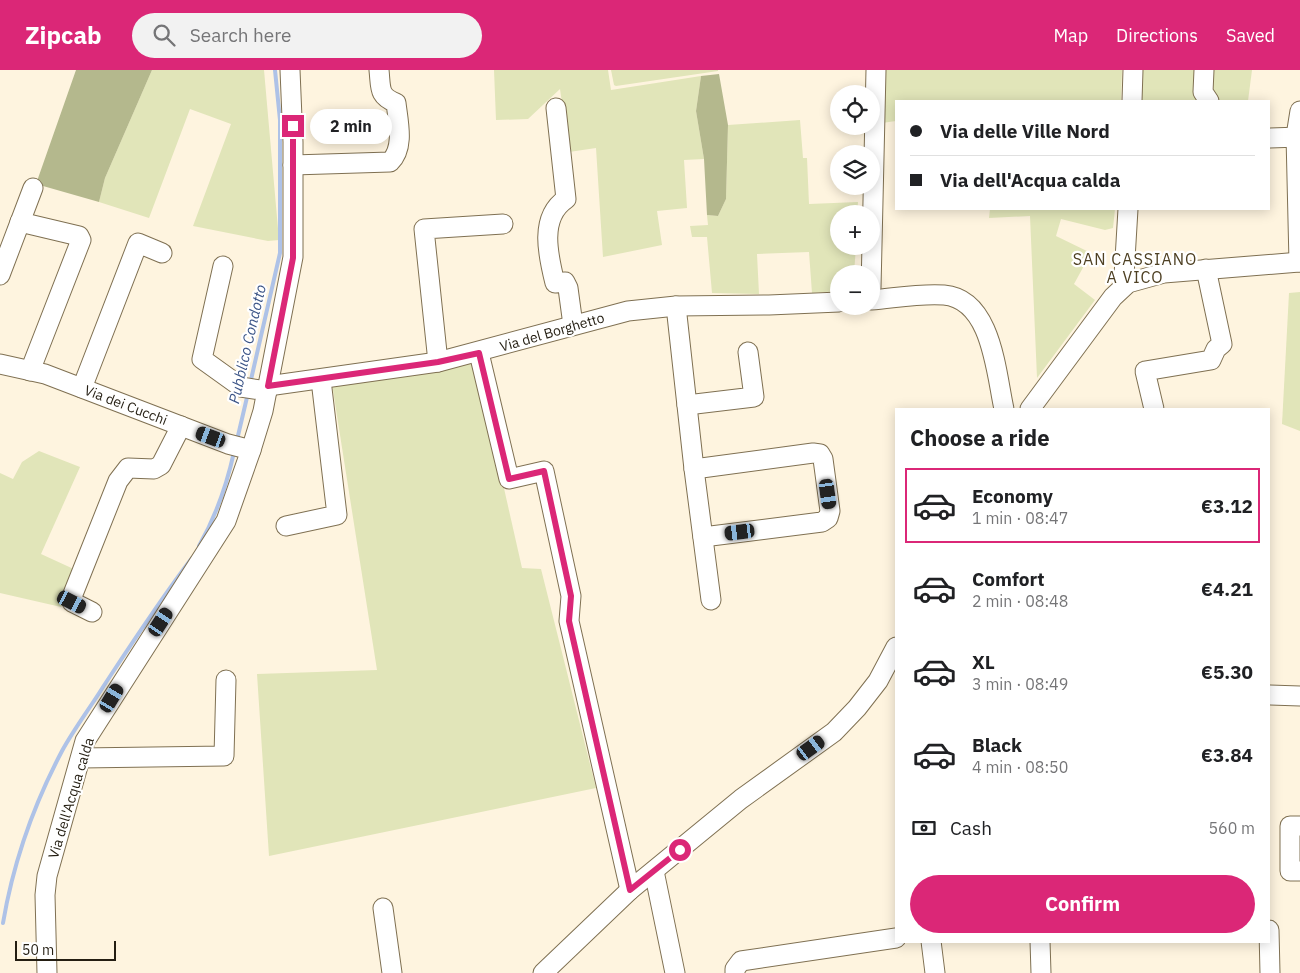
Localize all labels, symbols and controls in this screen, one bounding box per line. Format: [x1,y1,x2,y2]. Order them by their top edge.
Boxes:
search box [132,13,482,58]
text: Zipcab [25,19,102,51]
icon: search [150,21,178,49]
text: Search here [190,23,292,47]
text: Map [1053,24,1088,47]
text: Directions [1116,24,1198,47]
text: Saved [1226,24,1275,47]
map controls [830,85,880,315]
button: locate [830,85,880,135]
callout: 2 min [310,108,393,144]
route end [282,115,304,137]
text: 2 min [330,116,372,136]
text: Via delle Ville Nord [940,119,1110,143]
button: layers [830,145,880,195]
text: Via dell'Acqua calda [940,168,1120,192]
button: + [830,205,880,255]
district label: SAN CASSIANO A VICO [1073,249,1197,287]
button: − [830,265,880,315]
water label: Pubblico Condotto [224,283,270,405]
street label: Via del Borghetto [498,308,607,356]
street label: Via dei Cucchi [82,381,170,429]
text: Choose a ride [910,423,1050,452]
car [194,425,227,449]
car [818,478,837,510]
icon: car [912,483,957,528]
text: Economy [972,484,1053,508]
text: €3.12 [1201,494,1253,518]
text: 1 min · 08:47 [972,508,1068,528]
car [724,523,755,541]
icon: car [912,566,957,611]
text: Comfort [972,567,1045,591]
text: €4.21 [1201,577,1253,601]
car [55,589,88,615]
text: 2 min · 08:48 [972,591,1068,611]
car [146,605,175,639]
icon: car [912,649,957,694]
text: XL [972,650,995,674]
text: €5.30 [1201,660,1253,684]
text: 3 min · 08:49 [972,674,1068,694]
car [97,681,126,715]
icon: car [912,732,957,777]
car [794,733,827,763]
text: Black [972,733,1022,757]
street label: Via dell'Acqua calda [44,735,98,861]
text: €3.84 [1201,743,1253,767]
text: 4 min · 08:50 [972,757,1068,777]
icon: cash [910,814,938,842]
text: Cash [950,816,992,840]
text: 560 m [1208,818,1255,838]
route start [669,839,691,861]
button: Confirm [910,875,1255,933]
scale bar [15,938,116,961]
text: 50 m [22,941,54,959]

